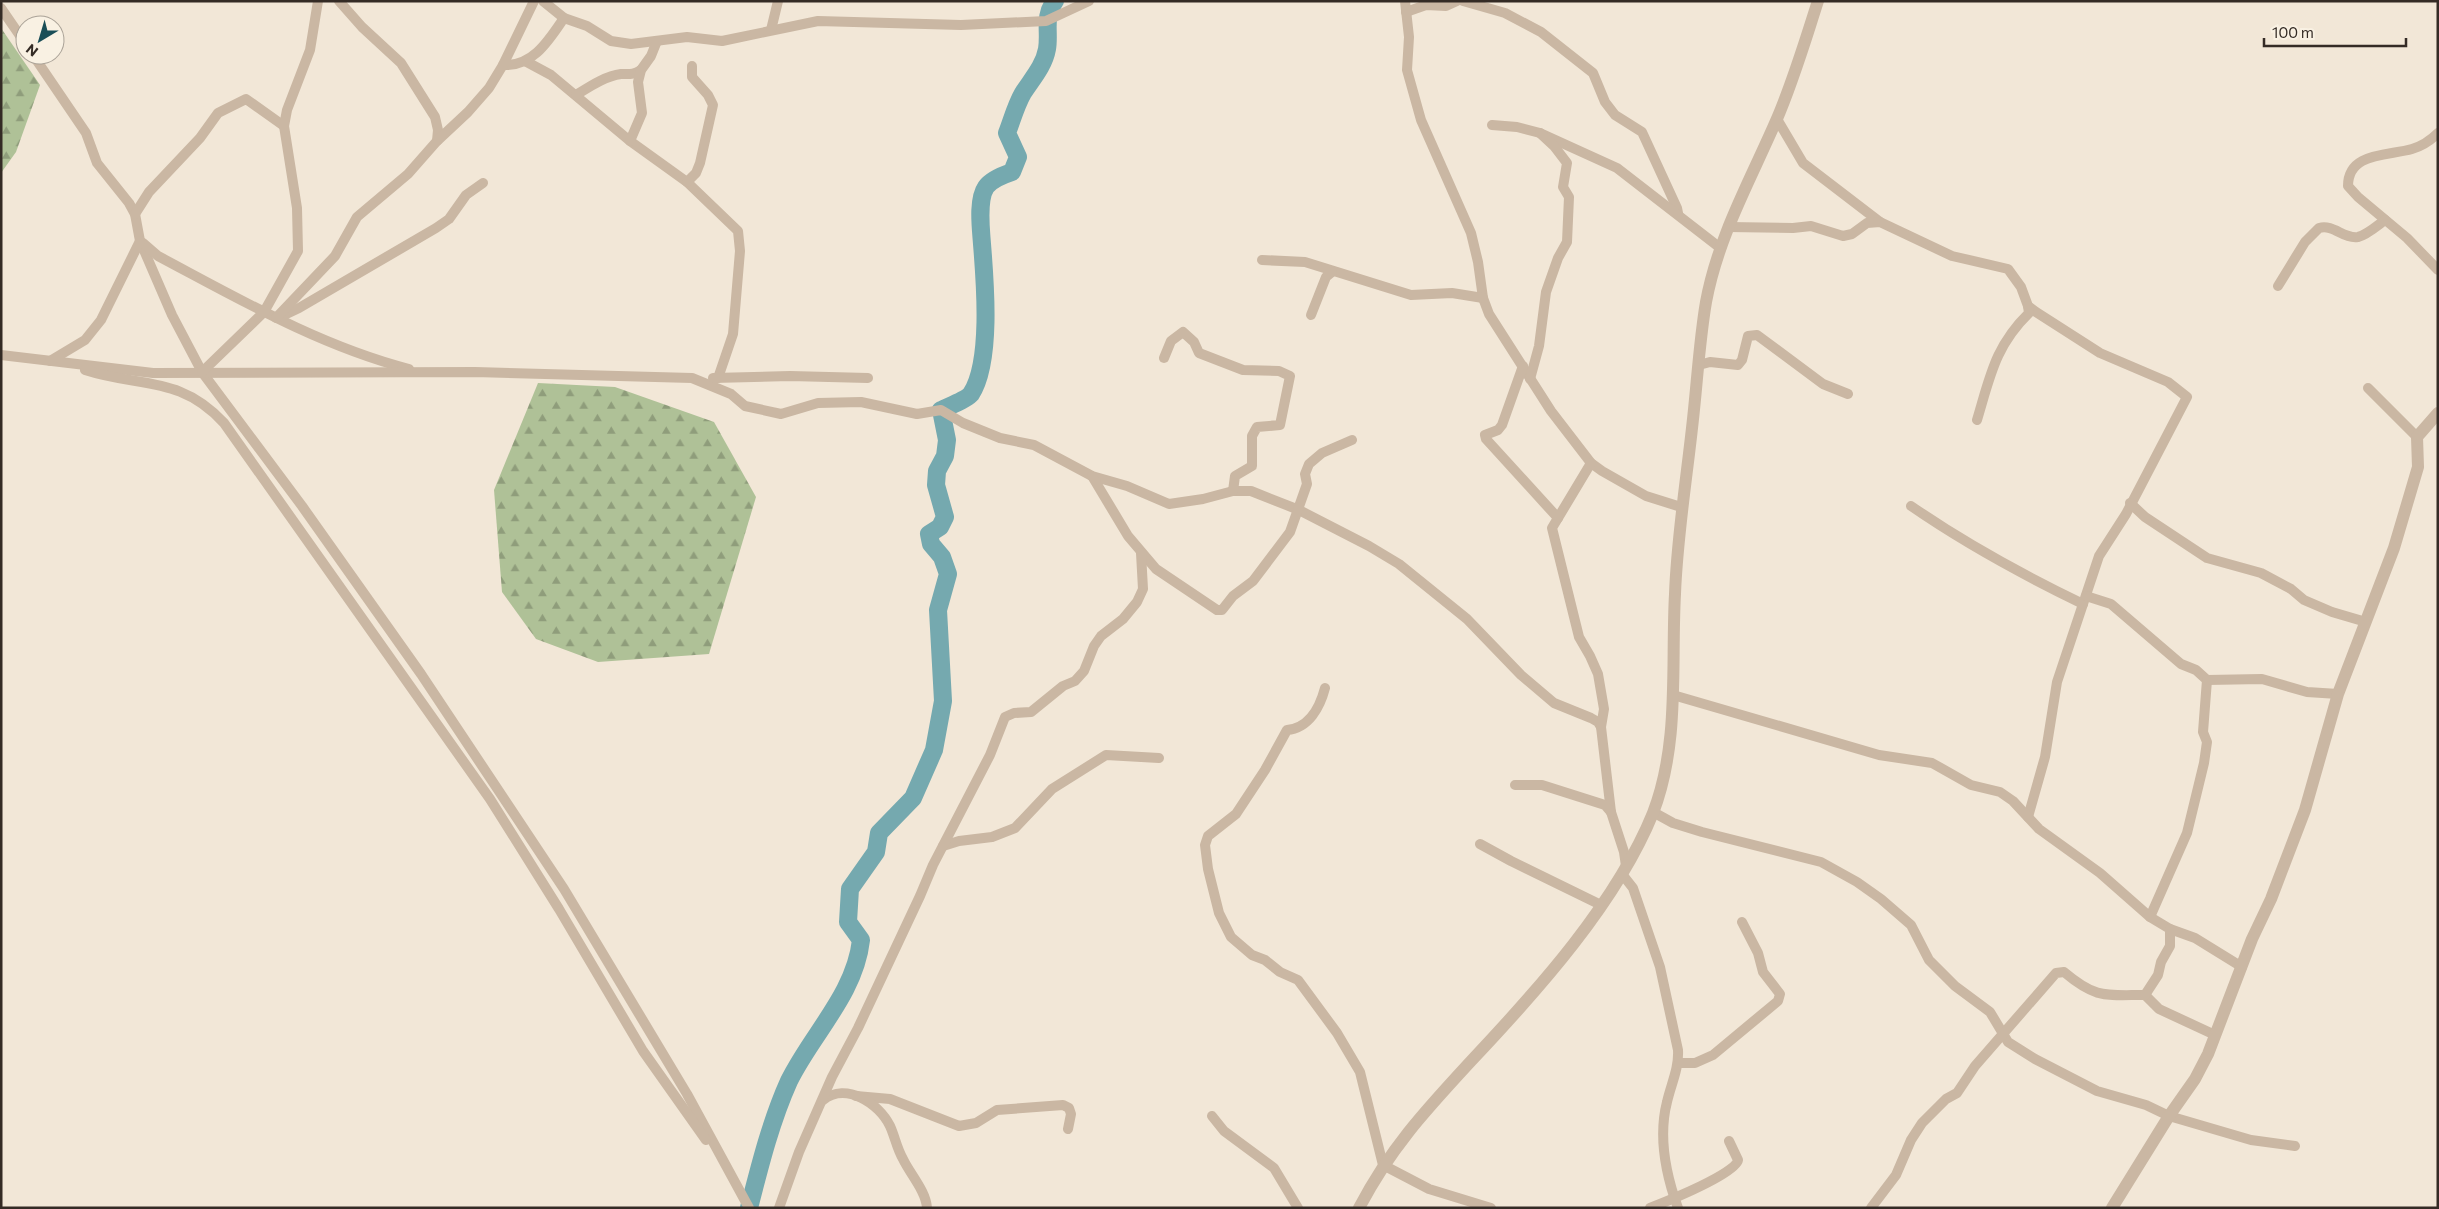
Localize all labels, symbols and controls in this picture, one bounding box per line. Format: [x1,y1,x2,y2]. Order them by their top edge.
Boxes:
north arrow [15,15,65,65]
scale bar [2264,15,2406,47]
text: 100 m [2272,23,2314,41]
text: N [22,41,41,61]

